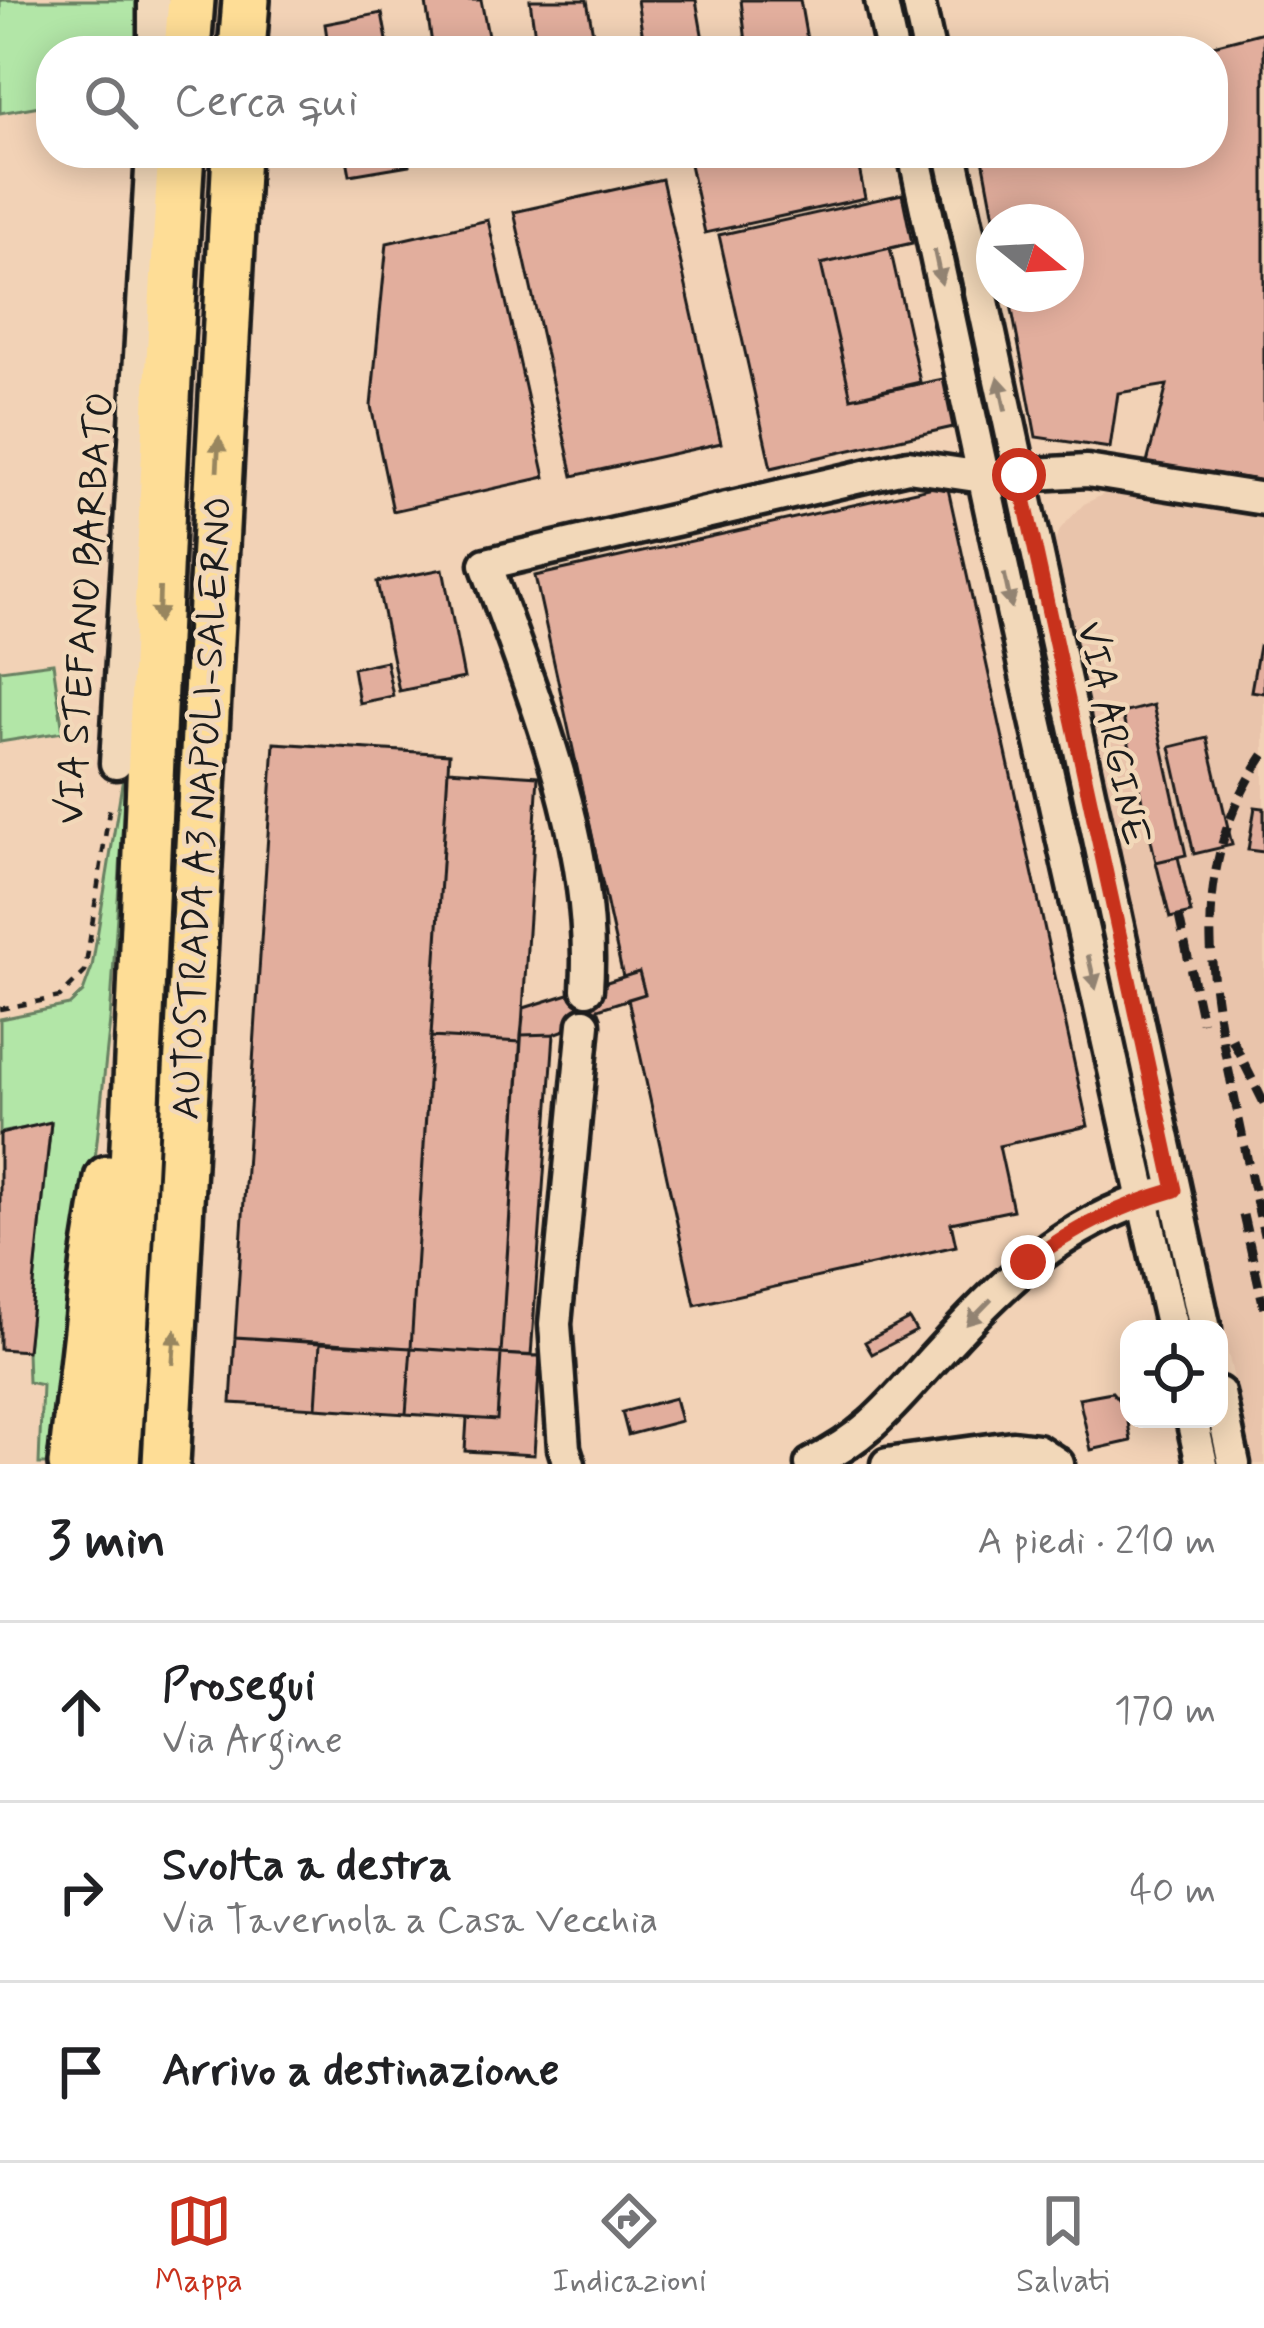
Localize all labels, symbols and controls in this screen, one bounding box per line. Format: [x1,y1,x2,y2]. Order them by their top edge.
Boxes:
search box [36,36,1228,168]
icon: search [78,69,144,135]
text: Cerca qui [174,73,358,132]
north arrow [976,204,1084,312]
one-way arrow [930,249,949,287]
one-way arrow [991,374,1010,412]
street label: VIA STEFANO BARBATO [46,390,127,826]
one-way arrow [209,434,228,472]
route start [992,448,1046,502]
street label: AUTOSTRADA A3 NAPOLI-SALERNO [162,495,245,1121]
one-way arrow [999,573,1018,611]
one-way arrow [149,587,168,625]
street label: VIA ARGINE [1063,617,1160,850]
one-way arrow [1084,954,1103,992]
route end [1001,1235,1055,1289]
one-way arrow [966,1297,994,1326]
map controls [1120,1320,1228,1428]
button: locate [1120,1320,1228,1428]
one-way arrow [165,1328,184,1365]
text: 3 min [48,1509,166,1575]
text: A piedi · 210 m [977,1517,1216,1568]
text: Prosegui [162,1657,315,1716]
icon: ahead [48,1679,114,1745]
text: 170 m [1114,1686,1216,1737]
text: Via Argine [162,1716,343,1767]
text: Svolta a destra [162,1837,452,1896]
icon: right [48,1859,114,1925]
text: 40 m [1129,1866,1216,1917]
text: Via Tavernola a Casa Vecchia [162,1896,658,1947]
icon: arrive [48,2039,114,2105]
text: Arrivo a destinazione [162,2042,560,2101]
tab: Mappa [155,2188,243,2304]
tab: Indicazioni [552,2188,707,2304]
tab: Salvati [1016,2188,1109,2304]

